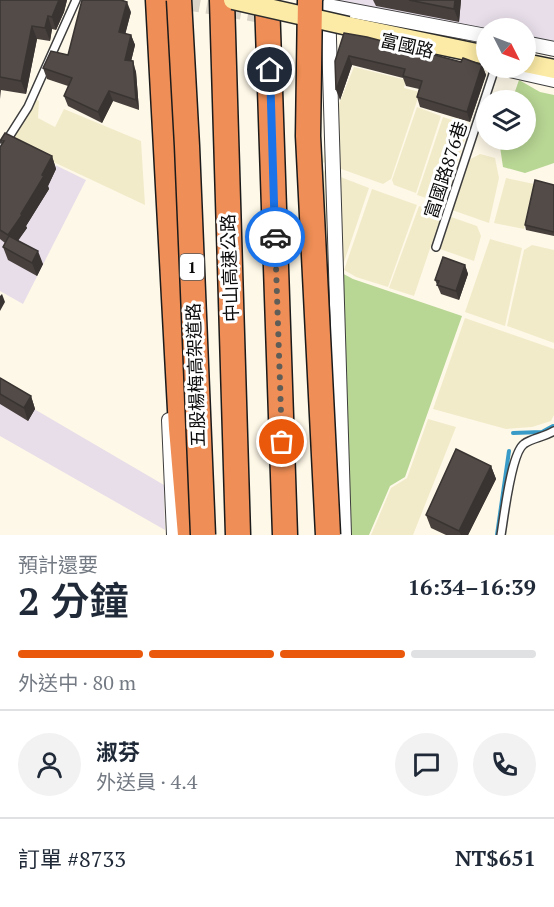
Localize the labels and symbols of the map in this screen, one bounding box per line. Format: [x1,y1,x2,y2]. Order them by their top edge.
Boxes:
north arrow [476,18,536,78]
street label: 富國路 [378,27,436,63]
pin [244,44,295,95]
street label: 富國路876巷 [418,118,472,221]
courier [245,207,305,267]
street label: 中山高速公路 [215,214,243,322]
road number: 1 [180,254,204,280]
street label: 五股楊梅高架道路 [180,303,210,447]
pin [256,416,307,467]

